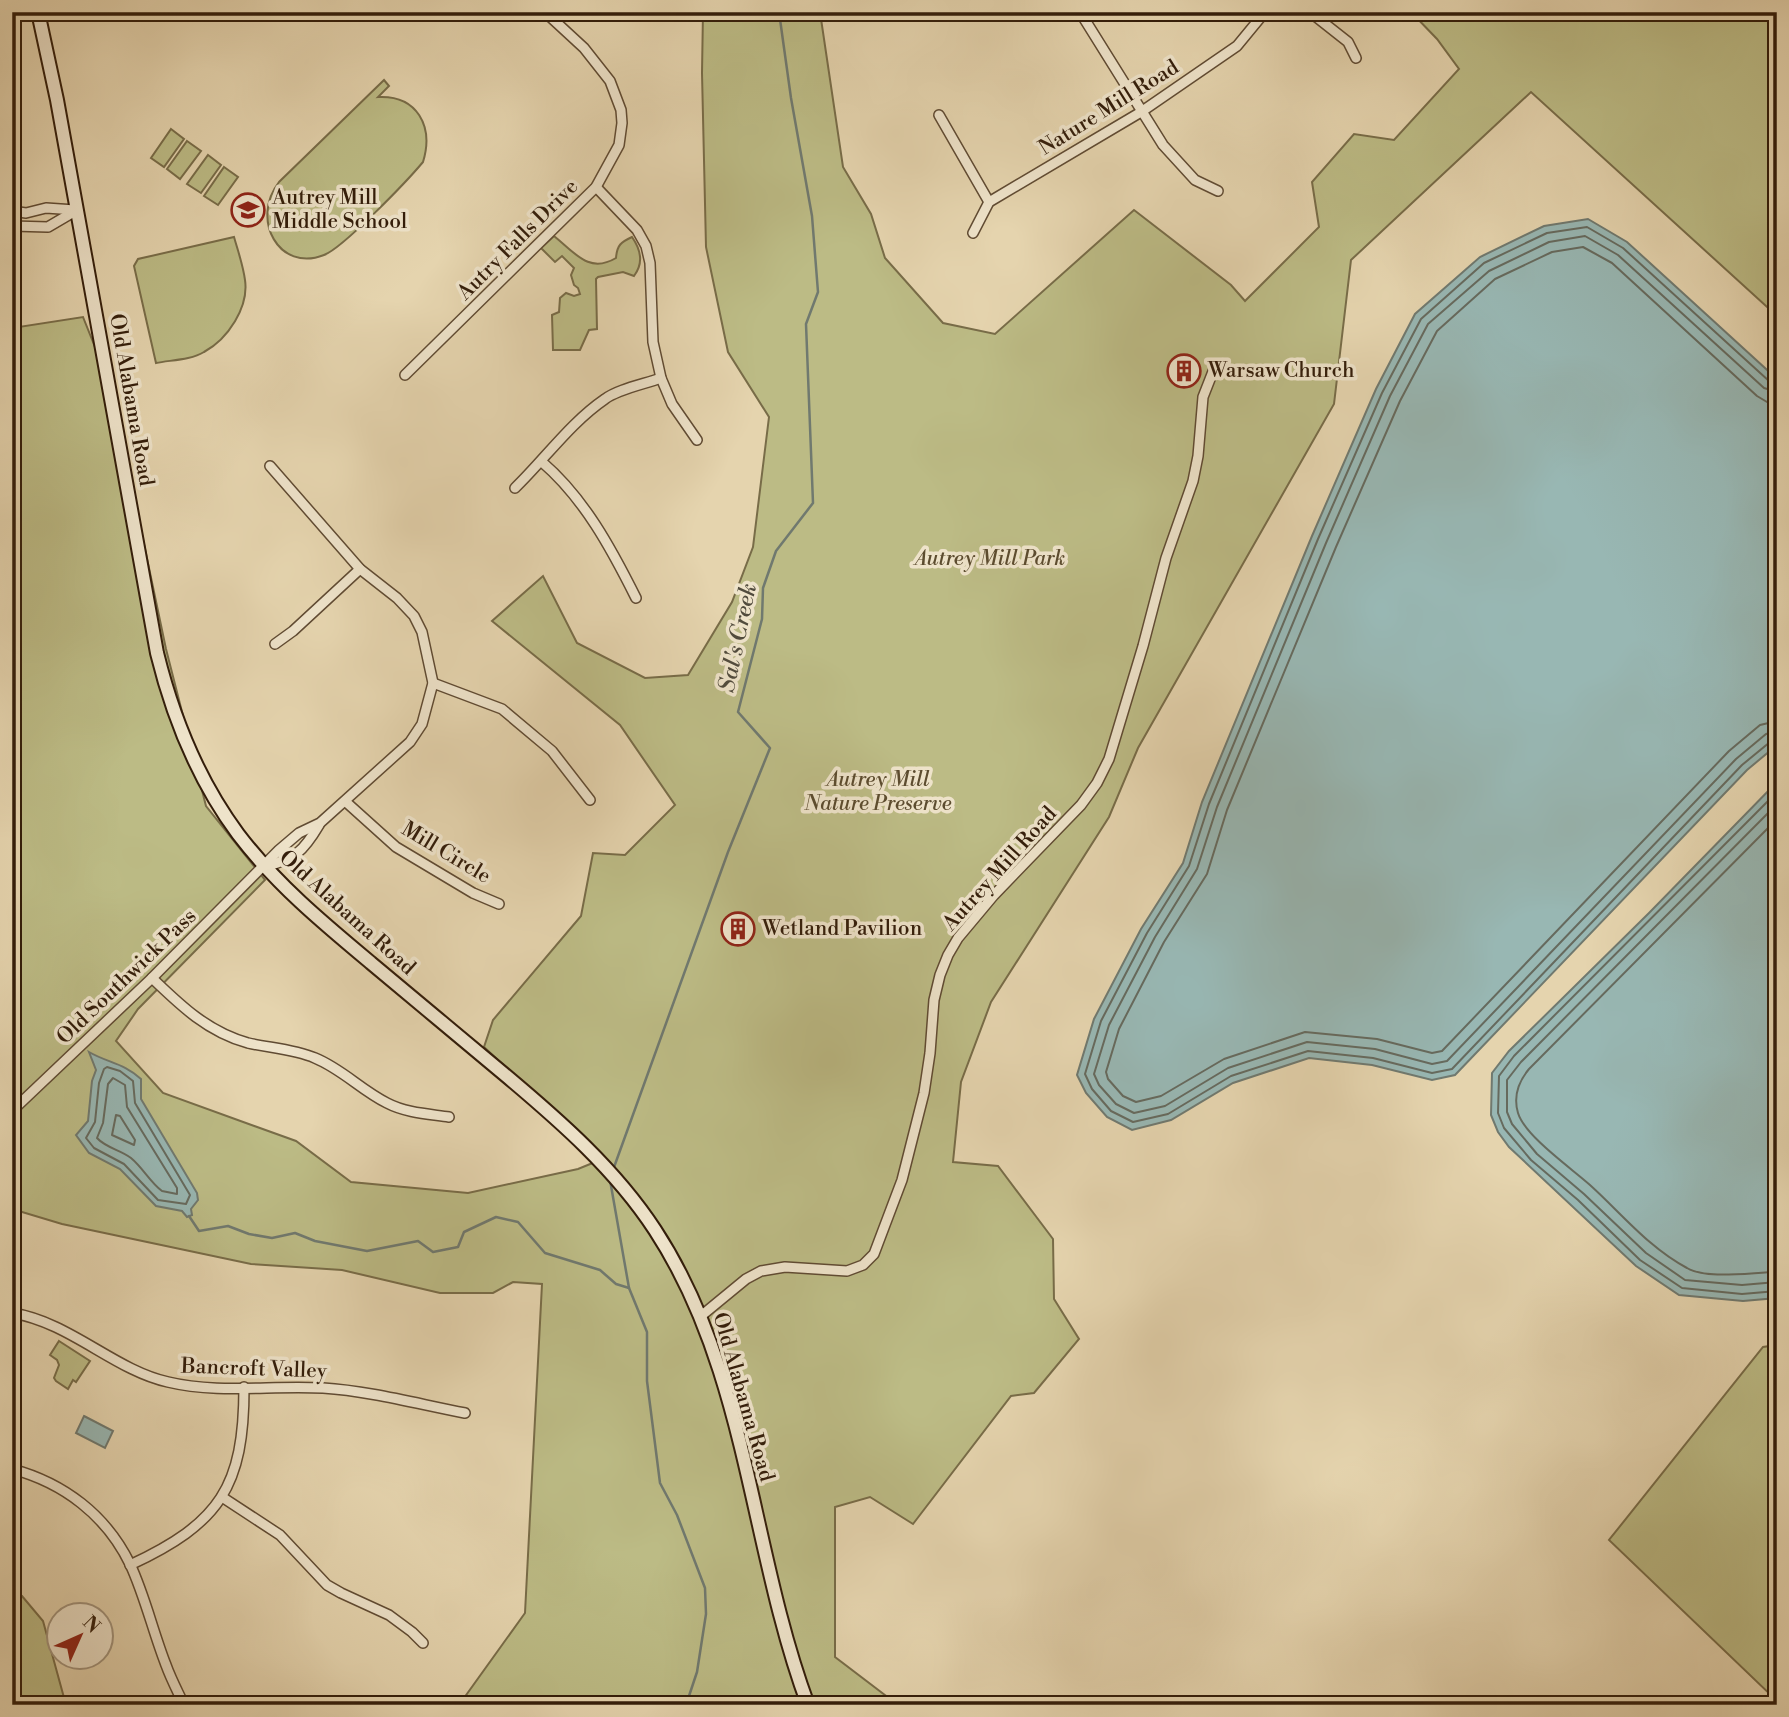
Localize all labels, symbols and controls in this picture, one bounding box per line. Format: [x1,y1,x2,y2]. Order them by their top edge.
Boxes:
street label: Nature Mill Road [1034,55,1184,161]
street label: Autry Falls Drive [451,174,584,307]
place label: Autrey Mill Middle School [271,185,407,235]
school or university icon: Autrey Mill Middle School [229,191,267,229]
street label: Old Alabama Road [103,312,159,488]
building icon: Warsaw Church [1165,352,1203,390]
place label: Warsaw Church [1207,358,1355,384]
park label: Autrey Mill Park [913,546,1065,572]
water label: Sal's Creek [713,581,763,695]
park label: Autrey Mill Nature Preserve [803,767,952,817]
street label: Autrey Mill Road [937,801,1063,937]
street label: Mill Circle [397,816,495,890]
street label: Old Alabama Road [273,845,421,981]
street label: Old Southwick Pass [52,904,202,1050]
building icon: Wetland Pavilion [719,910,757,948]
place label: Wetland Pavilion [761,916,923,942]
street label: Old Alabama Road [706,1309,780,1485]
street label: Bancroft Valley [180,1353,328,1385]
north arrow [46,1602,116,1672]
text: N [78,1611,105,1638]

